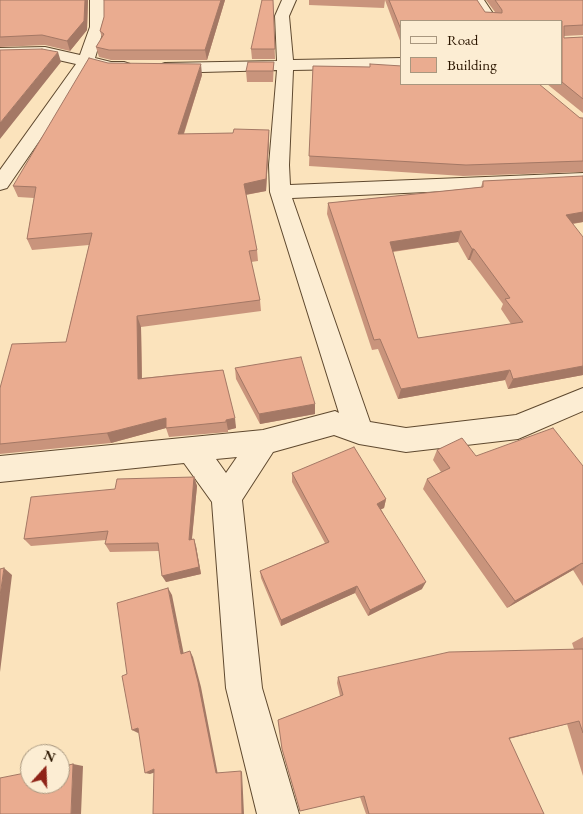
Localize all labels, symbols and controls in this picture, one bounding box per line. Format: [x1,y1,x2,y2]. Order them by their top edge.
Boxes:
legend [400,20,563,85]
text: Road [447,30,478,49]
text: Building [447,55,497,74]
north arrow [20,744,70,794]
text: N [41,745,58,766]

